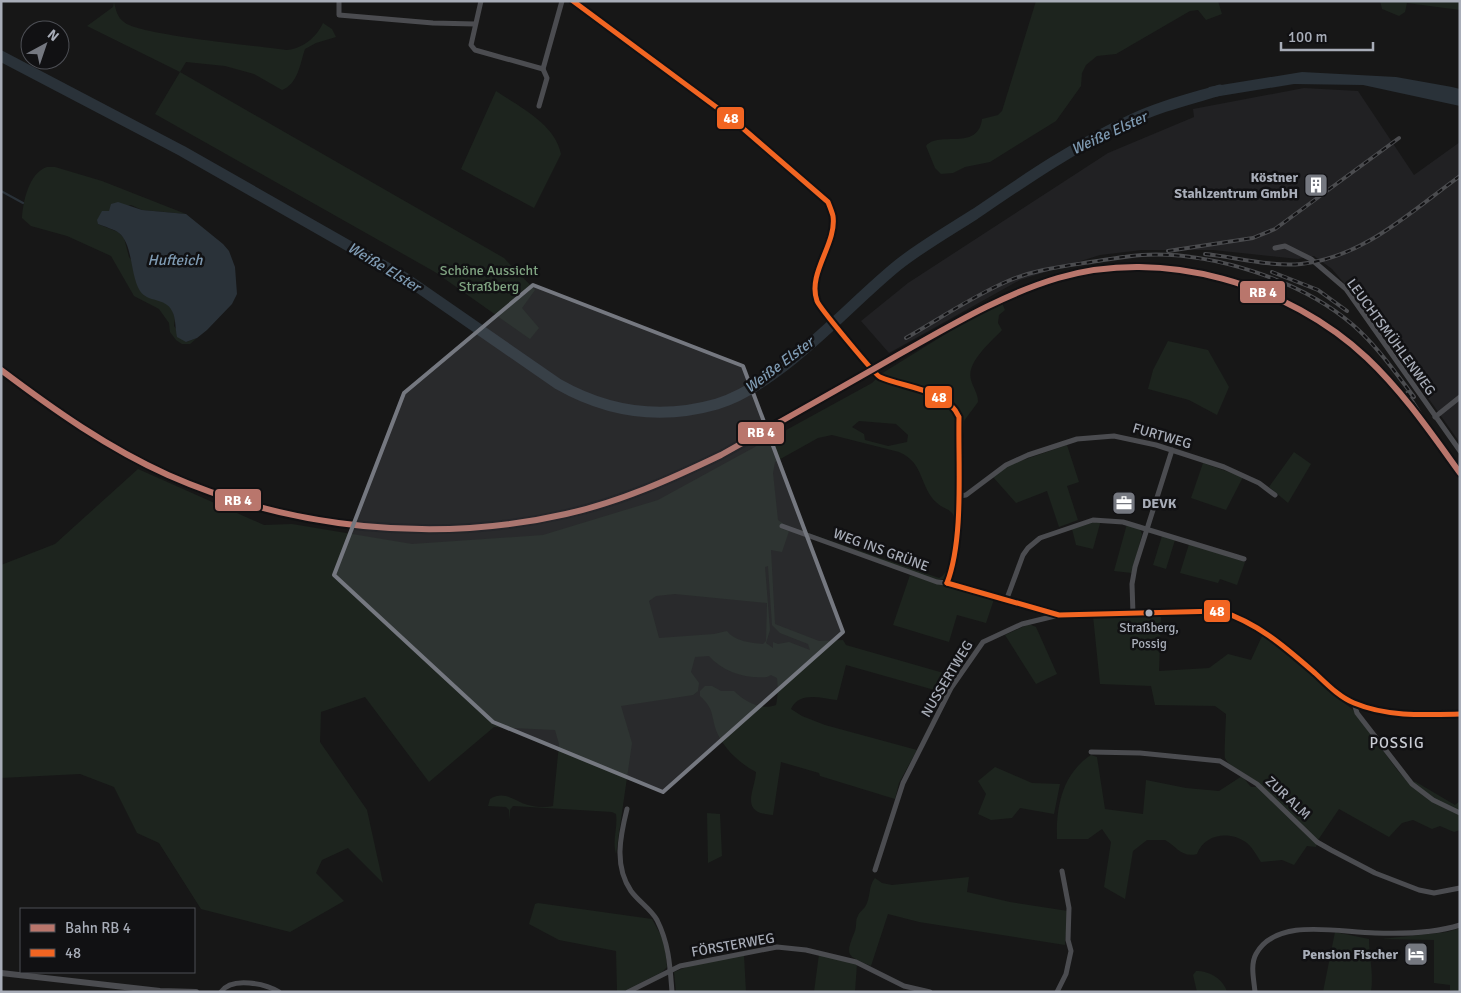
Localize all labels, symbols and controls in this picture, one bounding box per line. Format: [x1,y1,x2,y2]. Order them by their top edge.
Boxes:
north arrow [20,20,70,70]
scale bar [1281,20,1374,52]
text: N [44,26,62,45]
text: 100 m [1288,28,1328,46]
line badge: 48 [716,106,745,130]
water label: Weiße Elster [1068,107,1152,158]
text: 48 [723,110,739,127]
place label: Köstner Stahlzentrum GmbH [1174,169,1298,202]
building icon: Köstner Stahlzentrum GmbH [1303,172,1329,198]
water label: Weiße Elster [344,238,426,297]
water label: Hufteich [148,251,203,269]
park label: Schöne Aussicht Straßberg [440,262,538,295]
street label: LEUCHTSMÜHLENWEG [1343,275,1439,399]
line badge: RB 4 [1239,280,1286,304]
text: RB 4 [1249,284,1277,301]
water label: Weiße Elster [741,332,819,397]
line badge: 48 [924,385,953,409]
text: 48 [931,389,947,406]
street label: FURTWEG [1131,419,1193,453]
line badge: RB 4 [737,421,785,445]
text: RB 4 [747,424,775,441]
line badge: RB 4 [214,488,262,512]
office icon: DEVK [1111,490,1137,516]
text: RB 4 [224,492,252,509]
place label: DEVK [1142,495,1177,512]
street label: WEG INS GRÜNE [831,525,931,575]
line badge: 48 [1203,599,1231,623]
text: 48 [1209,603,1225,620]
marker: Straßberg, Possig [1144,608,1154,618]
place label: Straßberg, Possig [1119,620,1179,652]
street label: NUSSERTWEG [918,638,976,720]
district label: POSSIG [1369,734,1425,752]
street label: ZUR ALM [1262,773,1314,823]
legend [20,908,195,973]
text: Bahn RB 4 [65,919,131,937]
street label: FÖRSTERWEG [690,929,776,961]
hotel icon: Pension Fischer [1403,941,1429,967]
text: 48 [65,944,81,962]
place label: Pension Fischer [1302,946,1398,963]

